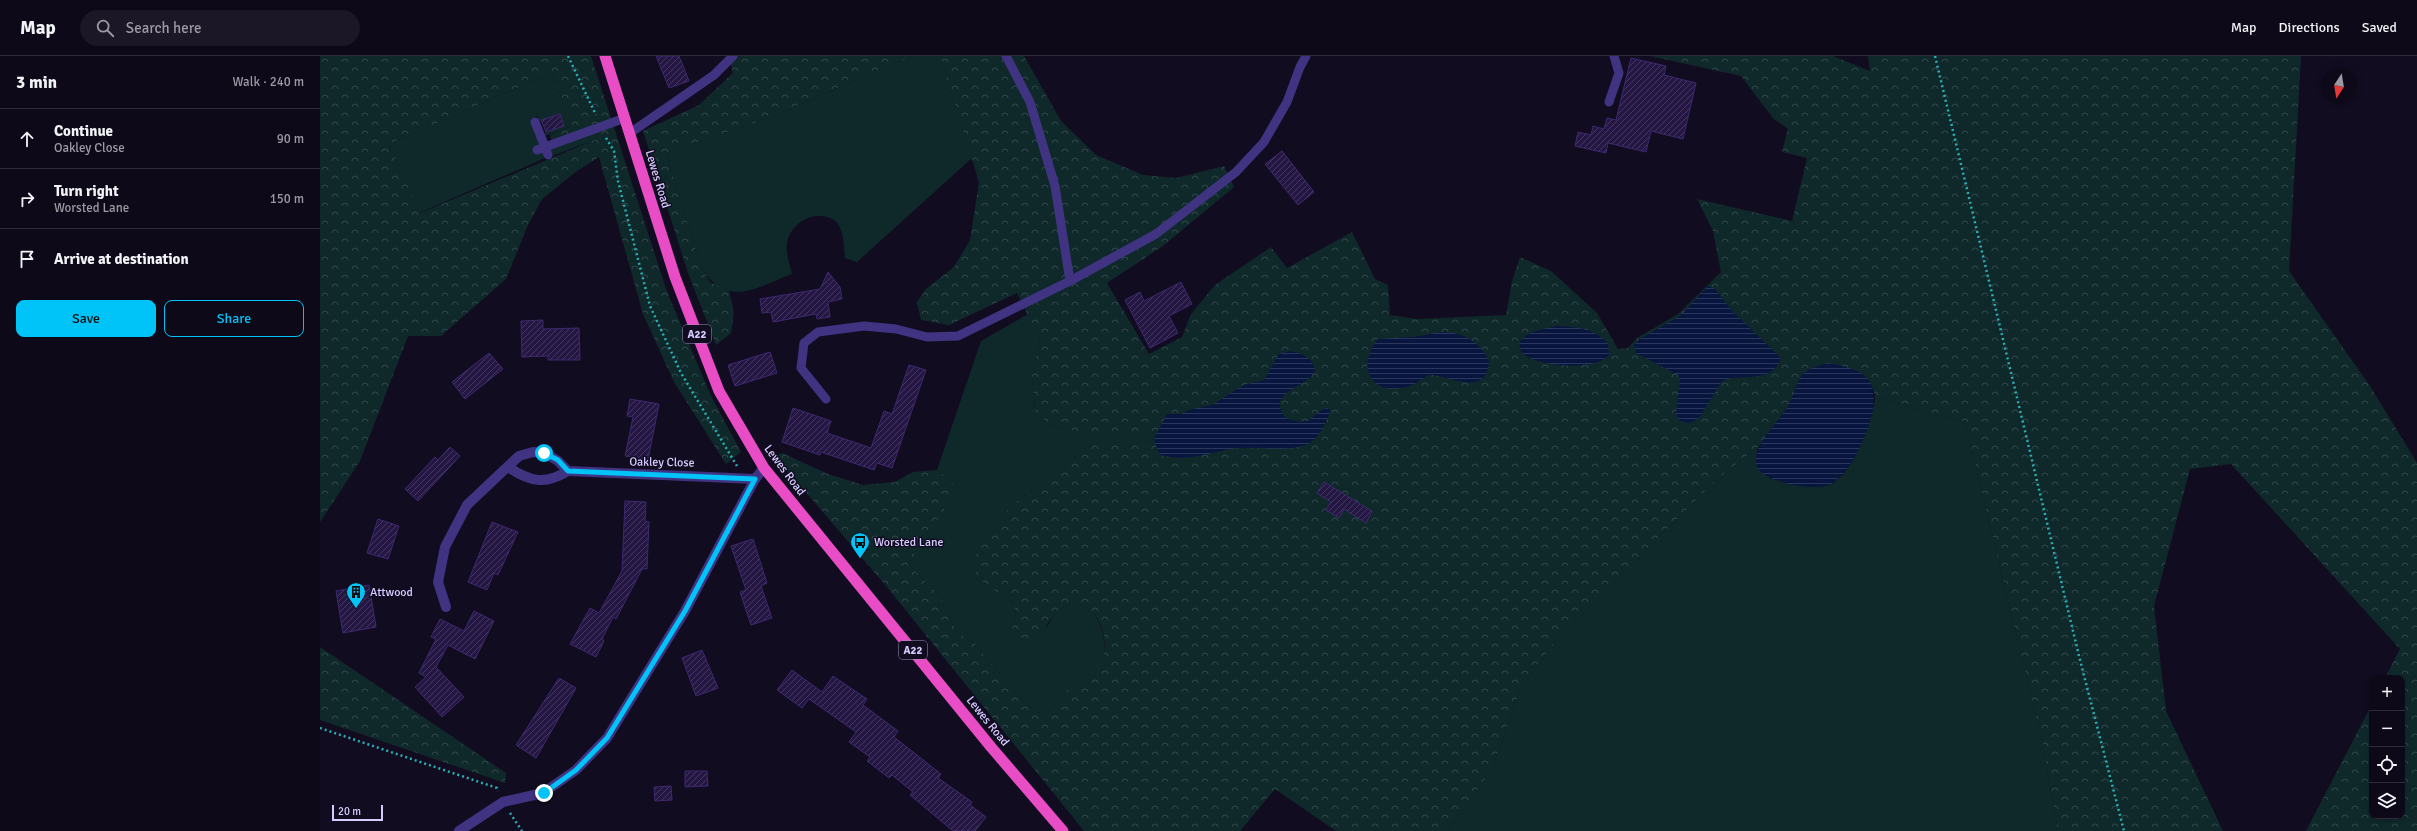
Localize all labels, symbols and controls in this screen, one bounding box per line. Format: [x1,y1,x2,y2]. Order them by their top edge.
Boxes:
search box [80,10,360,46]
text: Map [20,16,56,40]
icon: search [94,17,116,39]
text: Search here [126,19,201,37]
text: Map [2231,19,2257,36]
text: Directions [2279,19,2340,36]
text: Saved [2362,19,2397,36]
north arrow [2321,68,2357,104]
text: 3 min [16,72,57,93]
text: Walk · 240 m [233,74,304,90]
text: Continue [54,122,113,140]
icon: ahead [16,128,38,150]
text: 90 m [277,131,304,147]
text: Oakley Close [54,140,125,156]
street label: Lewes Road [642,148,673,210]
text: Turn right [54,182,119,200]
icon: right [16,188,38,210]
text: 150 m [270,191,304,207]
text: Worsted Lane [54,200,129,216]
icon: arrive [16,248,38,270]
text: Arrive at destination [54,250,189,268]
button: Save [16,300,156,337]
button: Share [164,300,304,337]
road number: A22 [683,325,711,343]
street label: Lewes Road [761,442,809,499]
route start [535,444,553,462]
street label: Oakley Close [629,454,695,471]
bus stop icon: Worsted Lane [849,531,871,559]
place label: Worsted Lane [874,535,944,550]
building icon: Attwood [345,581,367,609]
place label: Attwood [370,585,413,600]
road number: A22 [899,641,927,659]
map controls [2369,675,2405,819]
button: + [2369,675,2405,711]
street label: Lewes Road [963,693,1012,749]
button: − [2369,711,2405,747]
button: locate [2369,747,2405,783]
button: layers [2369,783,2405,819]
route end [535,784,553,802]
scale bar [332,803,383,822]
text: 20 m [338,805,361,818]

